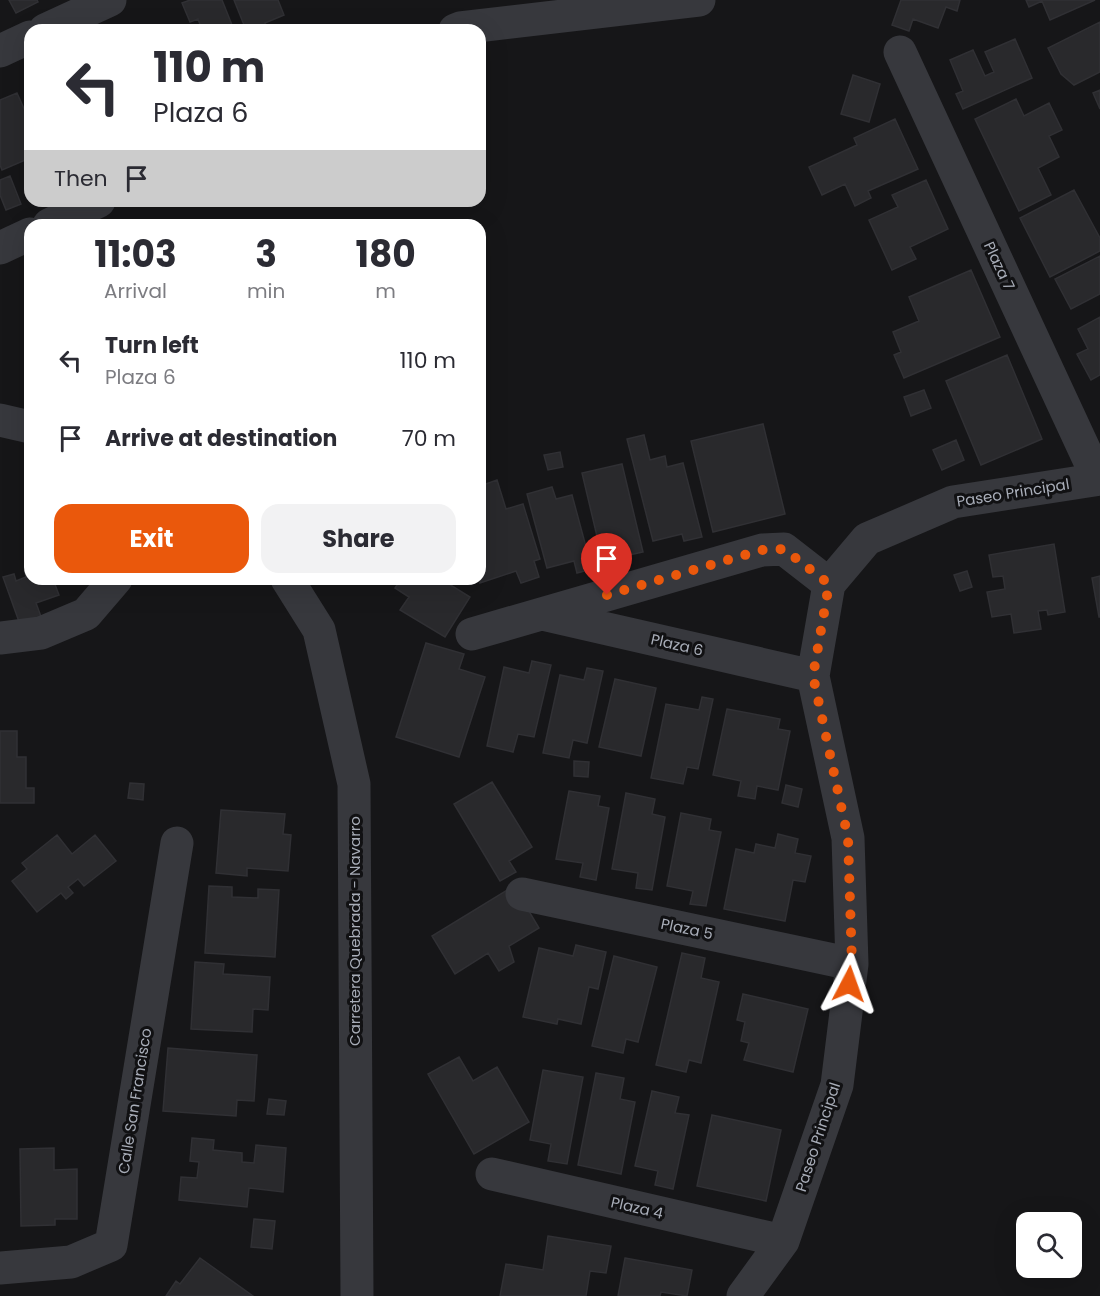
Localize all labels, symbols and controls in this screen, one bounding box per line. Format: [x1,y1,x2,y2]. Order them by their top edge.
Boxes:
text: 110 m [153,38,265,97]
icon: left [54,48,132,126]
text: Plaza 6 [153,94,248,131]
icon: arrive [120,162,153,195]
text: Then [54,163,108,194]
text: 11:03 [94,229,177,280]
text: 3 [255,229,277,280]
text: 180 [355,229,416,280]
street label: Plaza 7 [979,238,1020,294]
text: Arrival [104,277,167,305]
text: min [247,277,285,305]
text: m [375,277,396,305]
text: Turn left [105,330,199,361]
icon: left [54,344,87,377]
text: 110 m [400,345,456,376]
text: Plaza 6 [105,363,176,391]
icon: arrive [54,422,87,455]
text: Arrive at destination [105,423,337,454]
text: 70 m [402,423,456,454]
street label: Paseo Principal [955,473,1071,512]
button: Exit [54,504,249,573]
button: Share [261,504,456,573]
pin [581,533,632,595]
icon: arrive [590,542,623,575]
street label: Plaza 6 [649,628,705,661]
street label: Carretera Quebrada - Navarro [344,816,365,1046]
street label: Plaza 5 [659,913,715,944]
position arrow [817,952,881,1016]
street label: Calle San Francisco [113,1027,156,1175]
street label: Paseo Principal [790,1079,845,1194]
street label: Plaza 4 [609,1191,665,1224]
map controls [1016,1212,1082,1278]
button: search [1016,1212,1082,1278]

